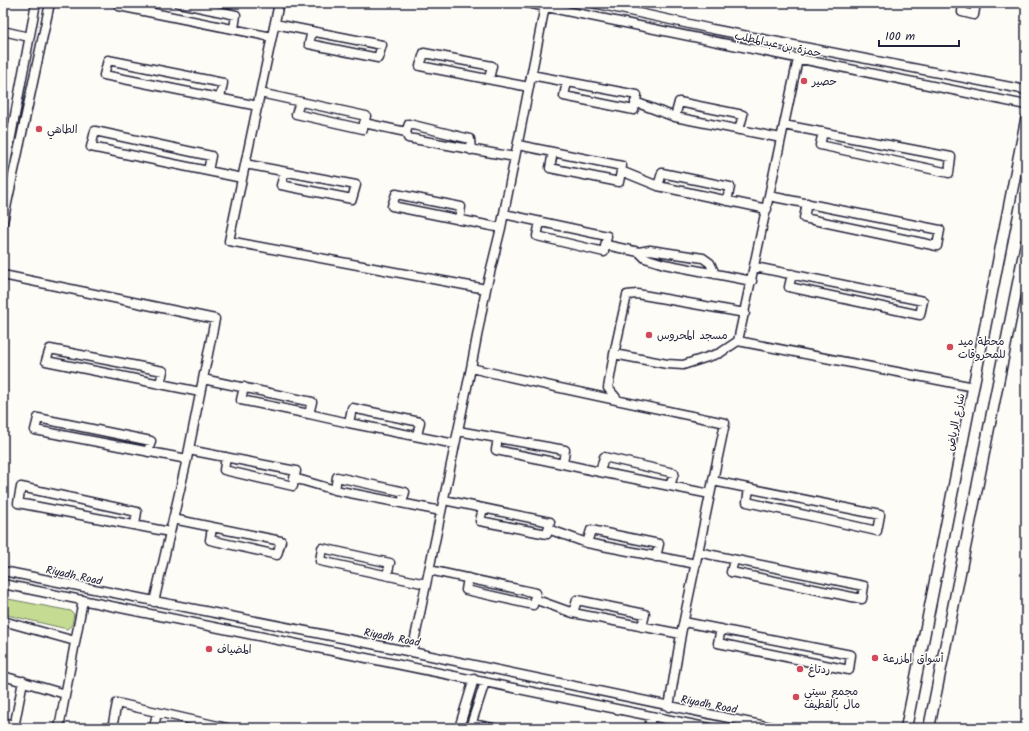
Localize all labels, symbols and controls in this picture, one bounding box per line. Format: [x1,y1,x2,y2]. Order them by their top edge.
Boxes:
scale bar [879,22,959,48]
street label: حمزة بن عبدالمطلب [733,27,823,63]
text: 100 m [885,27,916,46]
place label: حصير [811,73,837,91]
marker: حصير [799,76,809,86]
place label: الطاهي [47,121,78,140]
marker: الطاهي [34,124,44,134]
place label: مسجد المحروس [657,327,728,345]
marker: مسجد المحروس [644,330,654,340]
place label: محطة ميد للمحروقات [958,333,1006,364]
marker: محطة ميد للمحروقات [945,342,955,352]
street label: شارع الرياض [942,392,970,453]
street label: Riyadh Road [44,561,104,591]
street label: Riyadh Road [362,624,422,652]
place label: المضياف [217,641,252,659]
marker: المضياف [204,644,214,654]
place label: أسواق المزرعة [883,650,944,668]
marker: أسواق المزرعة [870,653,880,663]
place label: ردتاغ [808,661,830,679]
marker: ردتاغ [795,664,805,674]
place label: مجمع سيتي مال بالقطيف [804,683,860,714]
street label: Riyadh Road [679,691,739,719]
marker: مجمع سيتي مال بالقطيف [791,692,801,702]

